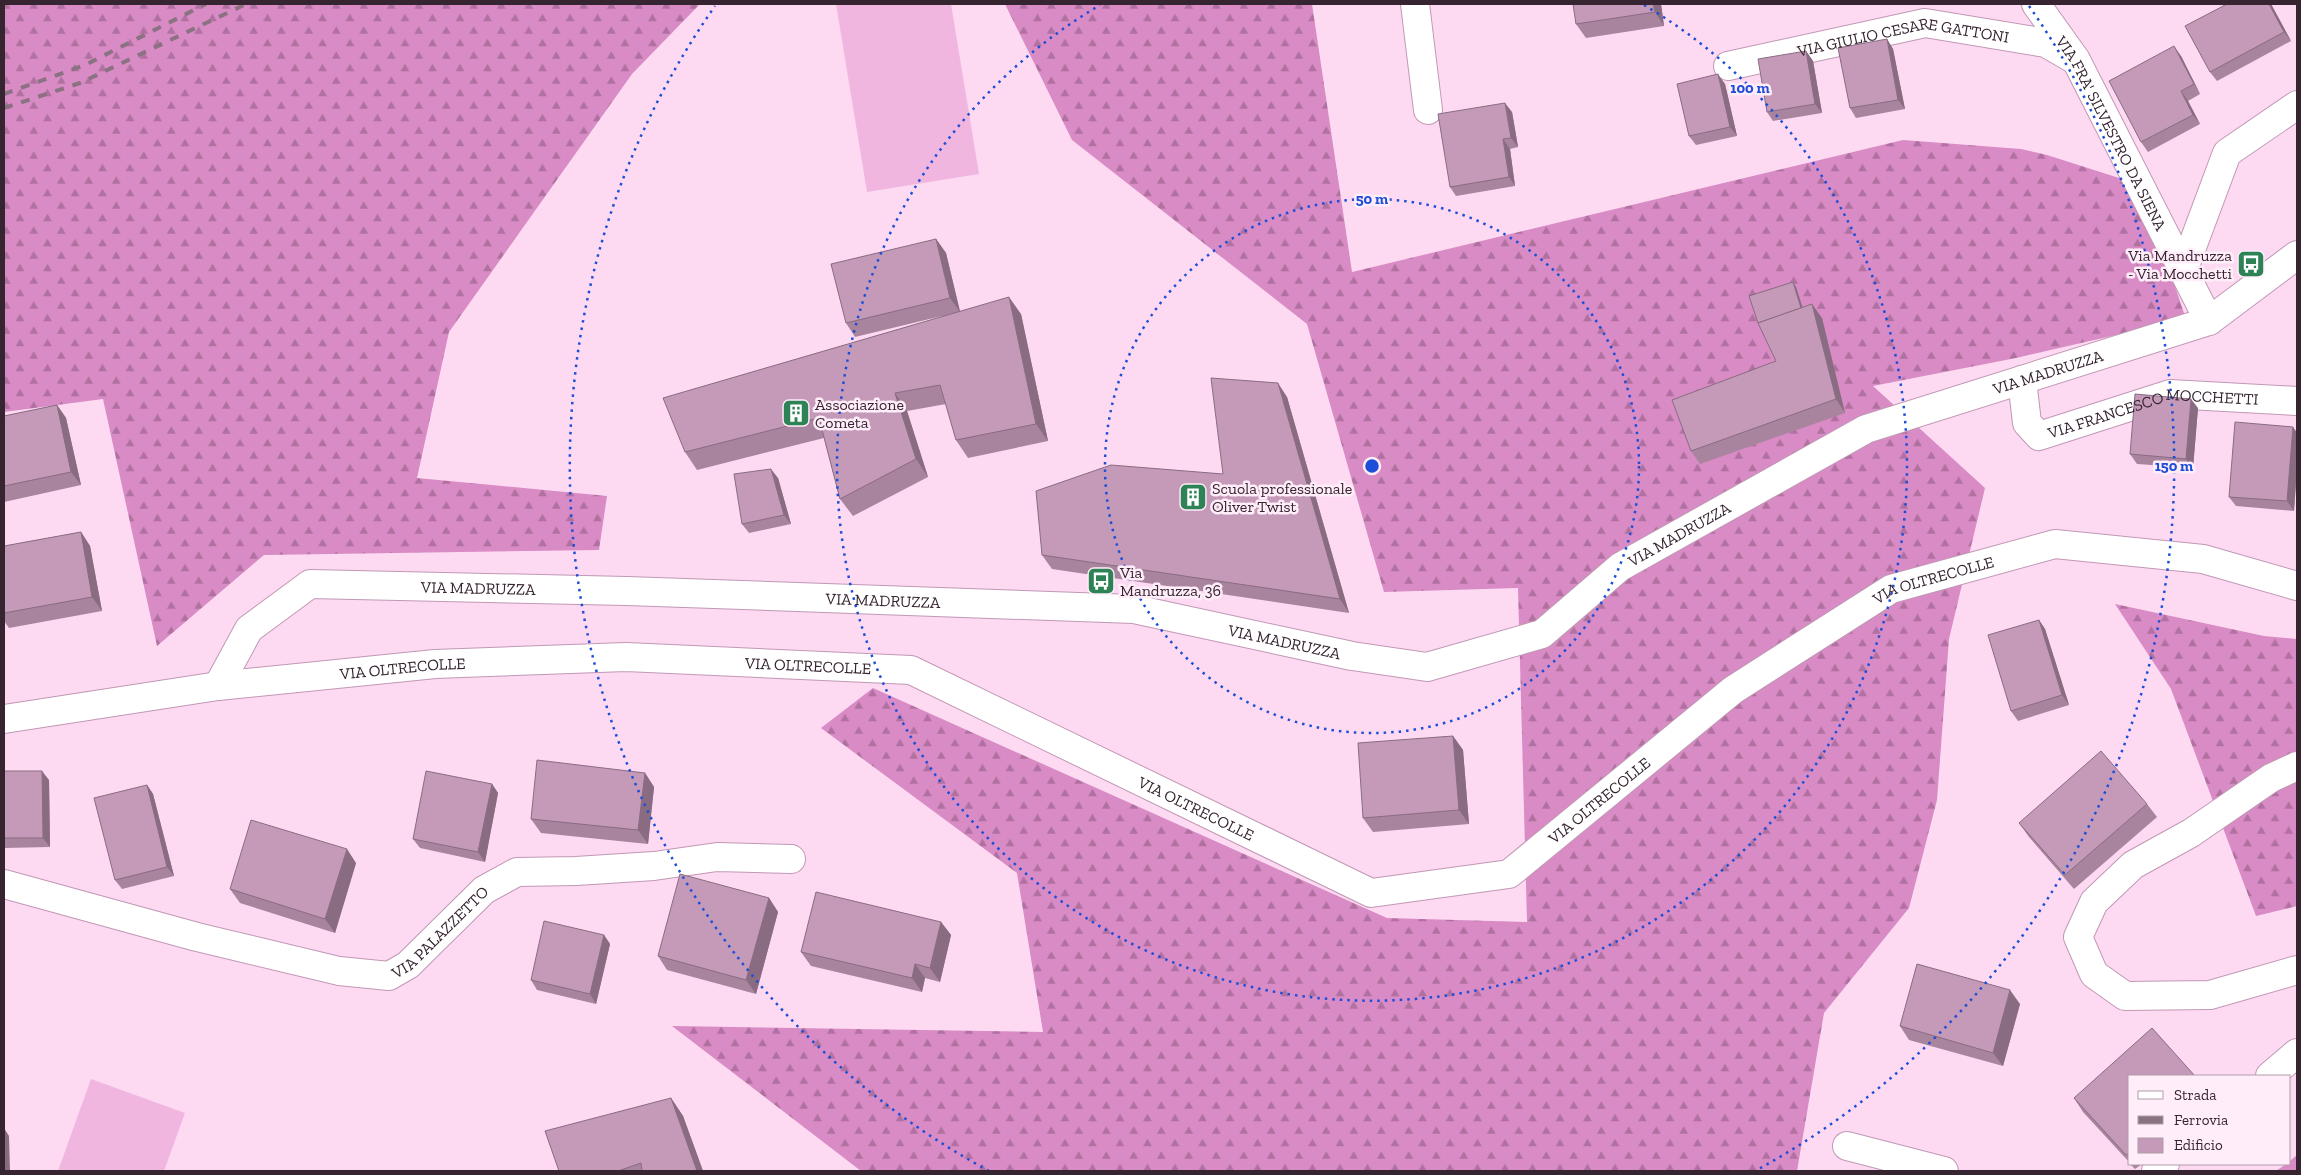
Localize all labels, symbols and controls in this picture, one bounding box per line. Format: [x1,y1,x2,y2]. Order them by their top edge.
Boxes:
street label: VIA GIULIO CESARE GATTONI [1795,13,2011,61]
street label: VIA FRA' SILVESTRO DA SIENA [2051,31,2171,234]
text: 100 m [1730,79,1770,97]
text: 50 m [1356,190,1388,208]
place label: Via Mandruzza - Via Mocchetti [2127,246,2233,283]
bus stop icon: Via Mandruzza - Via Mocchetti [2236,249,2266,279]
street label: VIA MADRUZZA [1989,346,2106,399]
street label: VIA FRANCESCO MOCCHETTI [2045,385,2259,443]
place label: Associazione Cometa [815,395,904,432]
building icon: Associazione Cometa [781,398,811,428]
centre of rings [1363,457,1381,475]
text: 150 m [2155,457,2193,475]
place label: Scuola professionale Oliver Twist [1212,479,1352,516]
building icon: Scuola professionale Oliver Twist [1178,482,1208,512]
street label: VIA MADRUZZA [1624,498,1734,571]
street label: VIA OLTRECOLLE [1868,552,1996,609]
place label: Via Mandruzza, 36 [1119,563,1221,600]
bus stop icon: Via Mandruzza, 36 [1086,566,1116,596]
street label: VIA MADRUZZA [420,577,536,599]
street label: VIA MADRUZZA [824,589,941,612]
street label: VIA MADRUZZA [1225,620,1343,663]
street label: VIA OLTRECOLLE [744,653,872,678]
street label: VIA OLTRECOLLE [338,654,466,684]
street label: VIA OLTRECOLLE [1544,753,1654,849]
street label: VIA OLTRECOLLE [1134,772,1257,845]
street label: VIA PALAZZETTO [388,882,493,983]
legend [2128,1075,2291,1165]
text: Strada [2174,1086,2217,1104]
text: Ferrovia [2174,1111,2228,1129]
text: Edificio [2174,1136,2223,1154]

